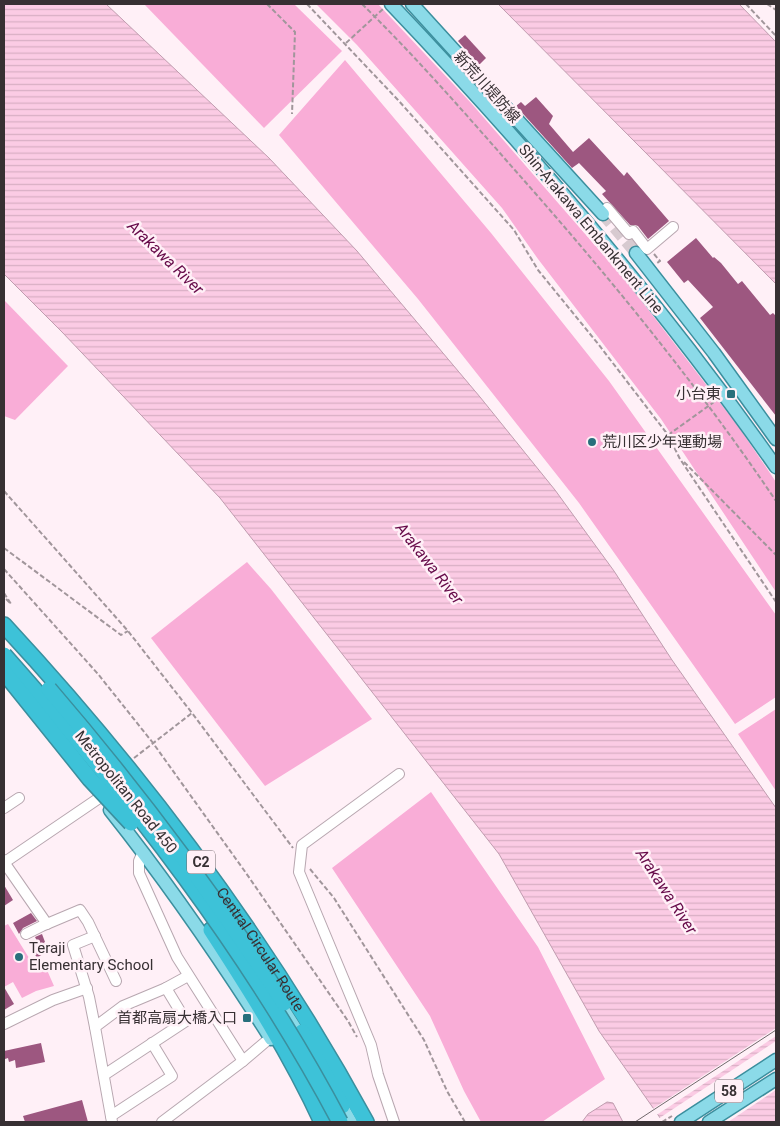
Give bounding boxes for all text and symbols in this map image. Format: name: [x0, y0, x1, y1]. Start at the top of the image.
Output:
street label: 新荒川堤防線: [450, 48, 524, 126]
street label: Shin-Arakawa Embankment Line: [515, 141, 667, 317]
water label: Arakawa River: [123, 216, 208, 299]
place label: 小台東: [676, 385, 721, 403]
marker: 小台東: [725, 388, 737, 400]
place label: 荒川区少年運動場: [602, 433, 722, 451]
marker: 荒川区少年運動場: [586, 436, 598, 448]
water label: Arakawa River: [391, 518, 468, 608]
street label: Metropolitan Road 450: [71, 727, 181, 857]
water label: Arakawa River: [631, 844, 702, 938]
road number: C2: [187, 850, 215, 874]
street label: Central Circular Route: [212, 884, 308, 1015]
place label: Teraji Elementary School: [29, 939, 153, 974]
marker: Teraji Elementary School: [13, 951, 25, 963]
place label: 首都高扇大橋入口: [117, 1009, 237, 1027]
marker: 首都高扇大橋入口: [241, 1012, 253, 1024]
road number: 58: [715, 1080, 743, 1102]

